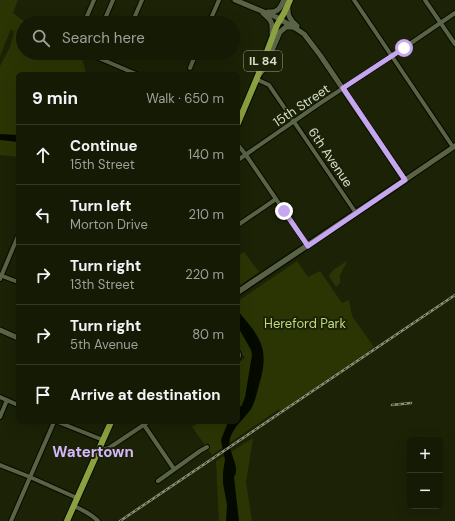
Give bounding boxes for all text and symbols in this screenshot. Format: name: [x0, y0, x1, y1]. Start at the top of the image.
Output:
search box: [16, 16, 240, 60]
icon: search: [30, 27, 52, 49]
text: Search here: [62, 28, 145, 48]
route start: [395, 39, 413, 57]
road number: IL 84: [244, 51, 282, 71]
street label: 15th Street: [270, 80, 333, 131]
text: 9 min: [32, 87, 78, 109]
text: Walk · 650 m: [146, 90, 224, 107]
street label: 6th Avenue: [304, 124, 357, 190]
text: Continue: [70, 136, 138, 156]
icon: ahead: [32, 144, 54, 166]
text: 140 m: [188, 146, 224, 163]
text: 15th Street: [70, 156, 135, 173]
text: Turn left: [70, 196, 131, 216]
route end: [275, 202, 293, 220]
icon: left: [32, 204, 54, 226]
text: 210 m: [189, 206, 224, 223]
text: Morton Drive: [70, 216, 148, 233]
text: Turn right: [70, 256, 141, 276]
icon: right: [32, 264, 54, 286]
text: 220 m: [185, 266, 224, 283]
text: 13th Street: [70, 276, 135, 293]
park label: Hereford Park: [264, 315, 346, 332]
text: Turn right: [70, 316, 141, 336]
icon: right: [32, 324, 54, 346]
text: 80 m: [192, 326, 224, 343]
text: 5th Avenue: [70, 336, 138, 353]
icon: arrive: [32, 384, 54, 406]
text: Arrive at destination: [70, 385, 221, 405]
map controls: [407, 437, 443, 509]
button: +: [407, 437, 443, 473]
district label: Watertown: [52, 442, 134, 462]
button: −: [407, 473, 443, 509]

